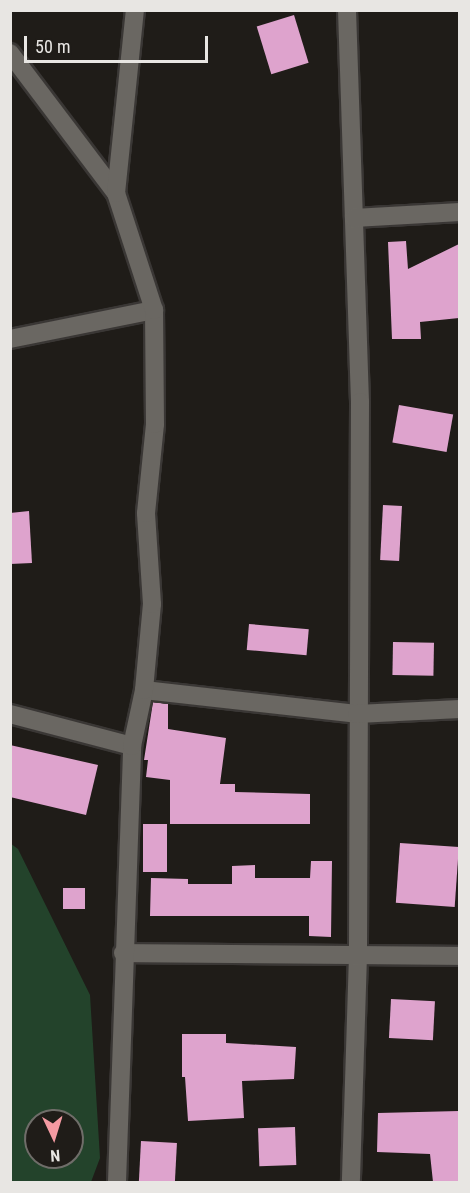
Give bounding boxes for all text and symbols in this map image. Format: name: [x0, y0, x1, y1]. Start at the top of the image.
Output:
scale bar: [27, 24, 212, 62]
text: 50 m: [35, 36, 70, 57]
north arrow: [24, 1109, 84, 1169]
text: N: [50, 1146, 61, 1165]

